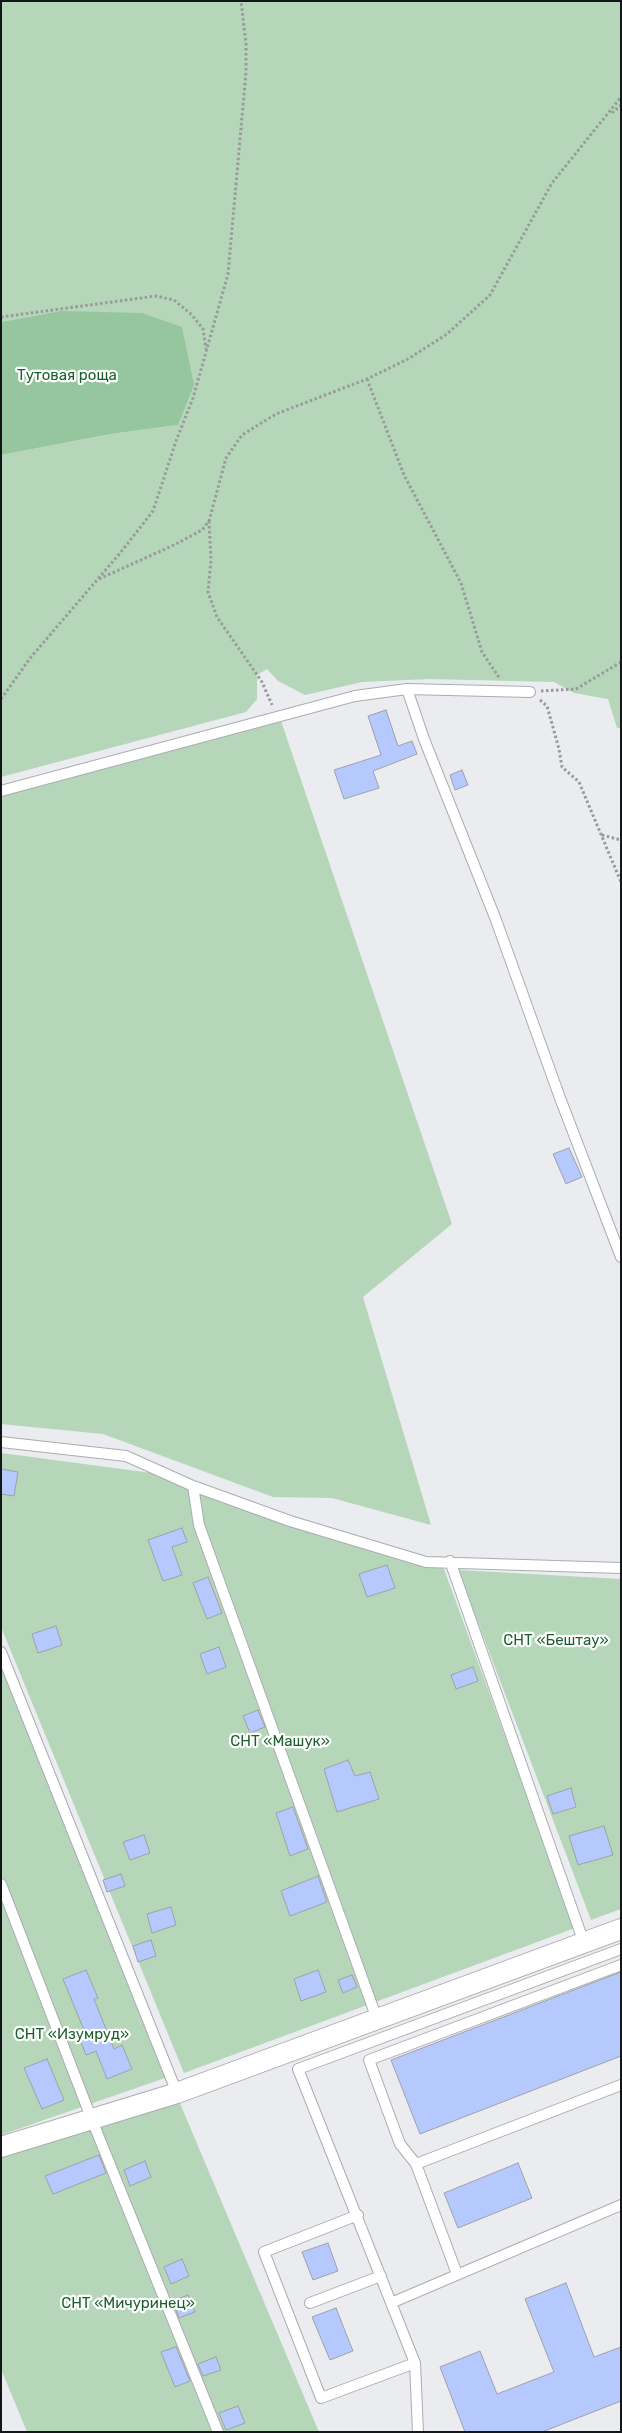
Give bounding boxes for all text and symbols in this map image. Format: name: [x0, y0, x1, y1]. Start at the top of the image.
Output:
park label: Тутовая роща: [17, 367, 117, 385]
park label: СНТ «Бештау»: [503, 1632, 609, 1650]
park label: СНТ «Машук»: [230, 1733, 330, 1751]
park label: СНТ «Изумруд»: [15, 2026, 129, 2044]
park label: СНТ «Мичуринец»: [61, 2295, 195, 2313]

